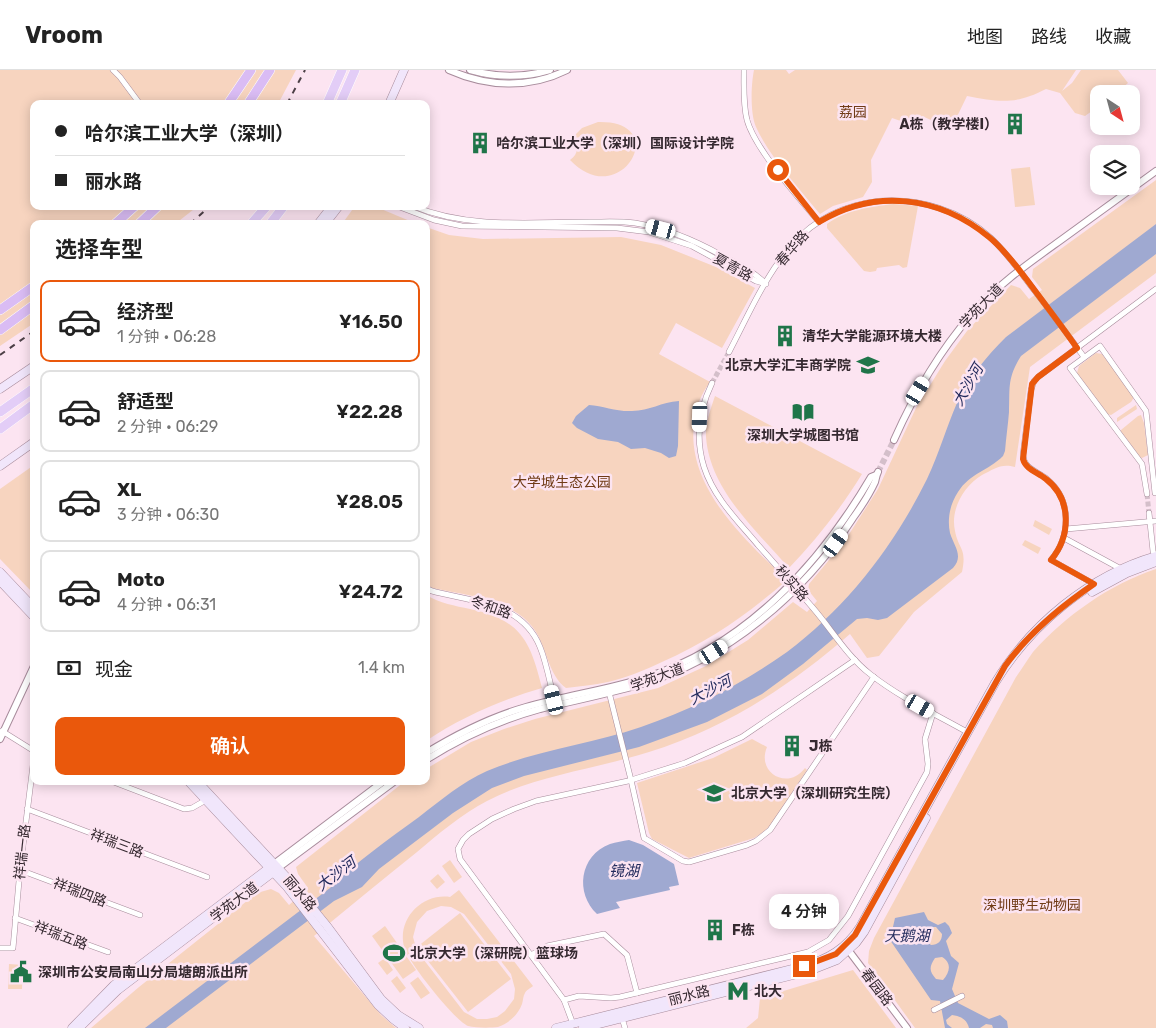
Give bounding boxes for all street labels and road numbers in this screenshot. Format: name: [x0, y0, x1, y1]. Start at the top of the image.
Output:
street label: 春华路: [772, 227, 813, 270]
street label: 夏青路: [710, 250, 755, 285]
street label: 学苑大道: [956, 280, 1007, 332]
street label: 秋实路: [771, 562, 812, 605]
street label: 冬和路: [468, 593, 513, 622]
street label: 学苑大道: [628, 660, 686, 695]
street label: 祥瑞一路: [11, 823, 34, 881]
street label: 祥瑞三路: [88, 825, 146, 861]
street label: 丽水路: [280, 872, 320, 915]
street label: 祥瑞四路: [51, 874, 109, 910]
street label: 学苑大道: [207, 879, 262, 926]
street label: 祥瑞五路: [32, 917, 90, 953]
street label: 春园路: [857, 965, 896, 1009]
street label: 丽水路: [667, 982, 712, 1009]

